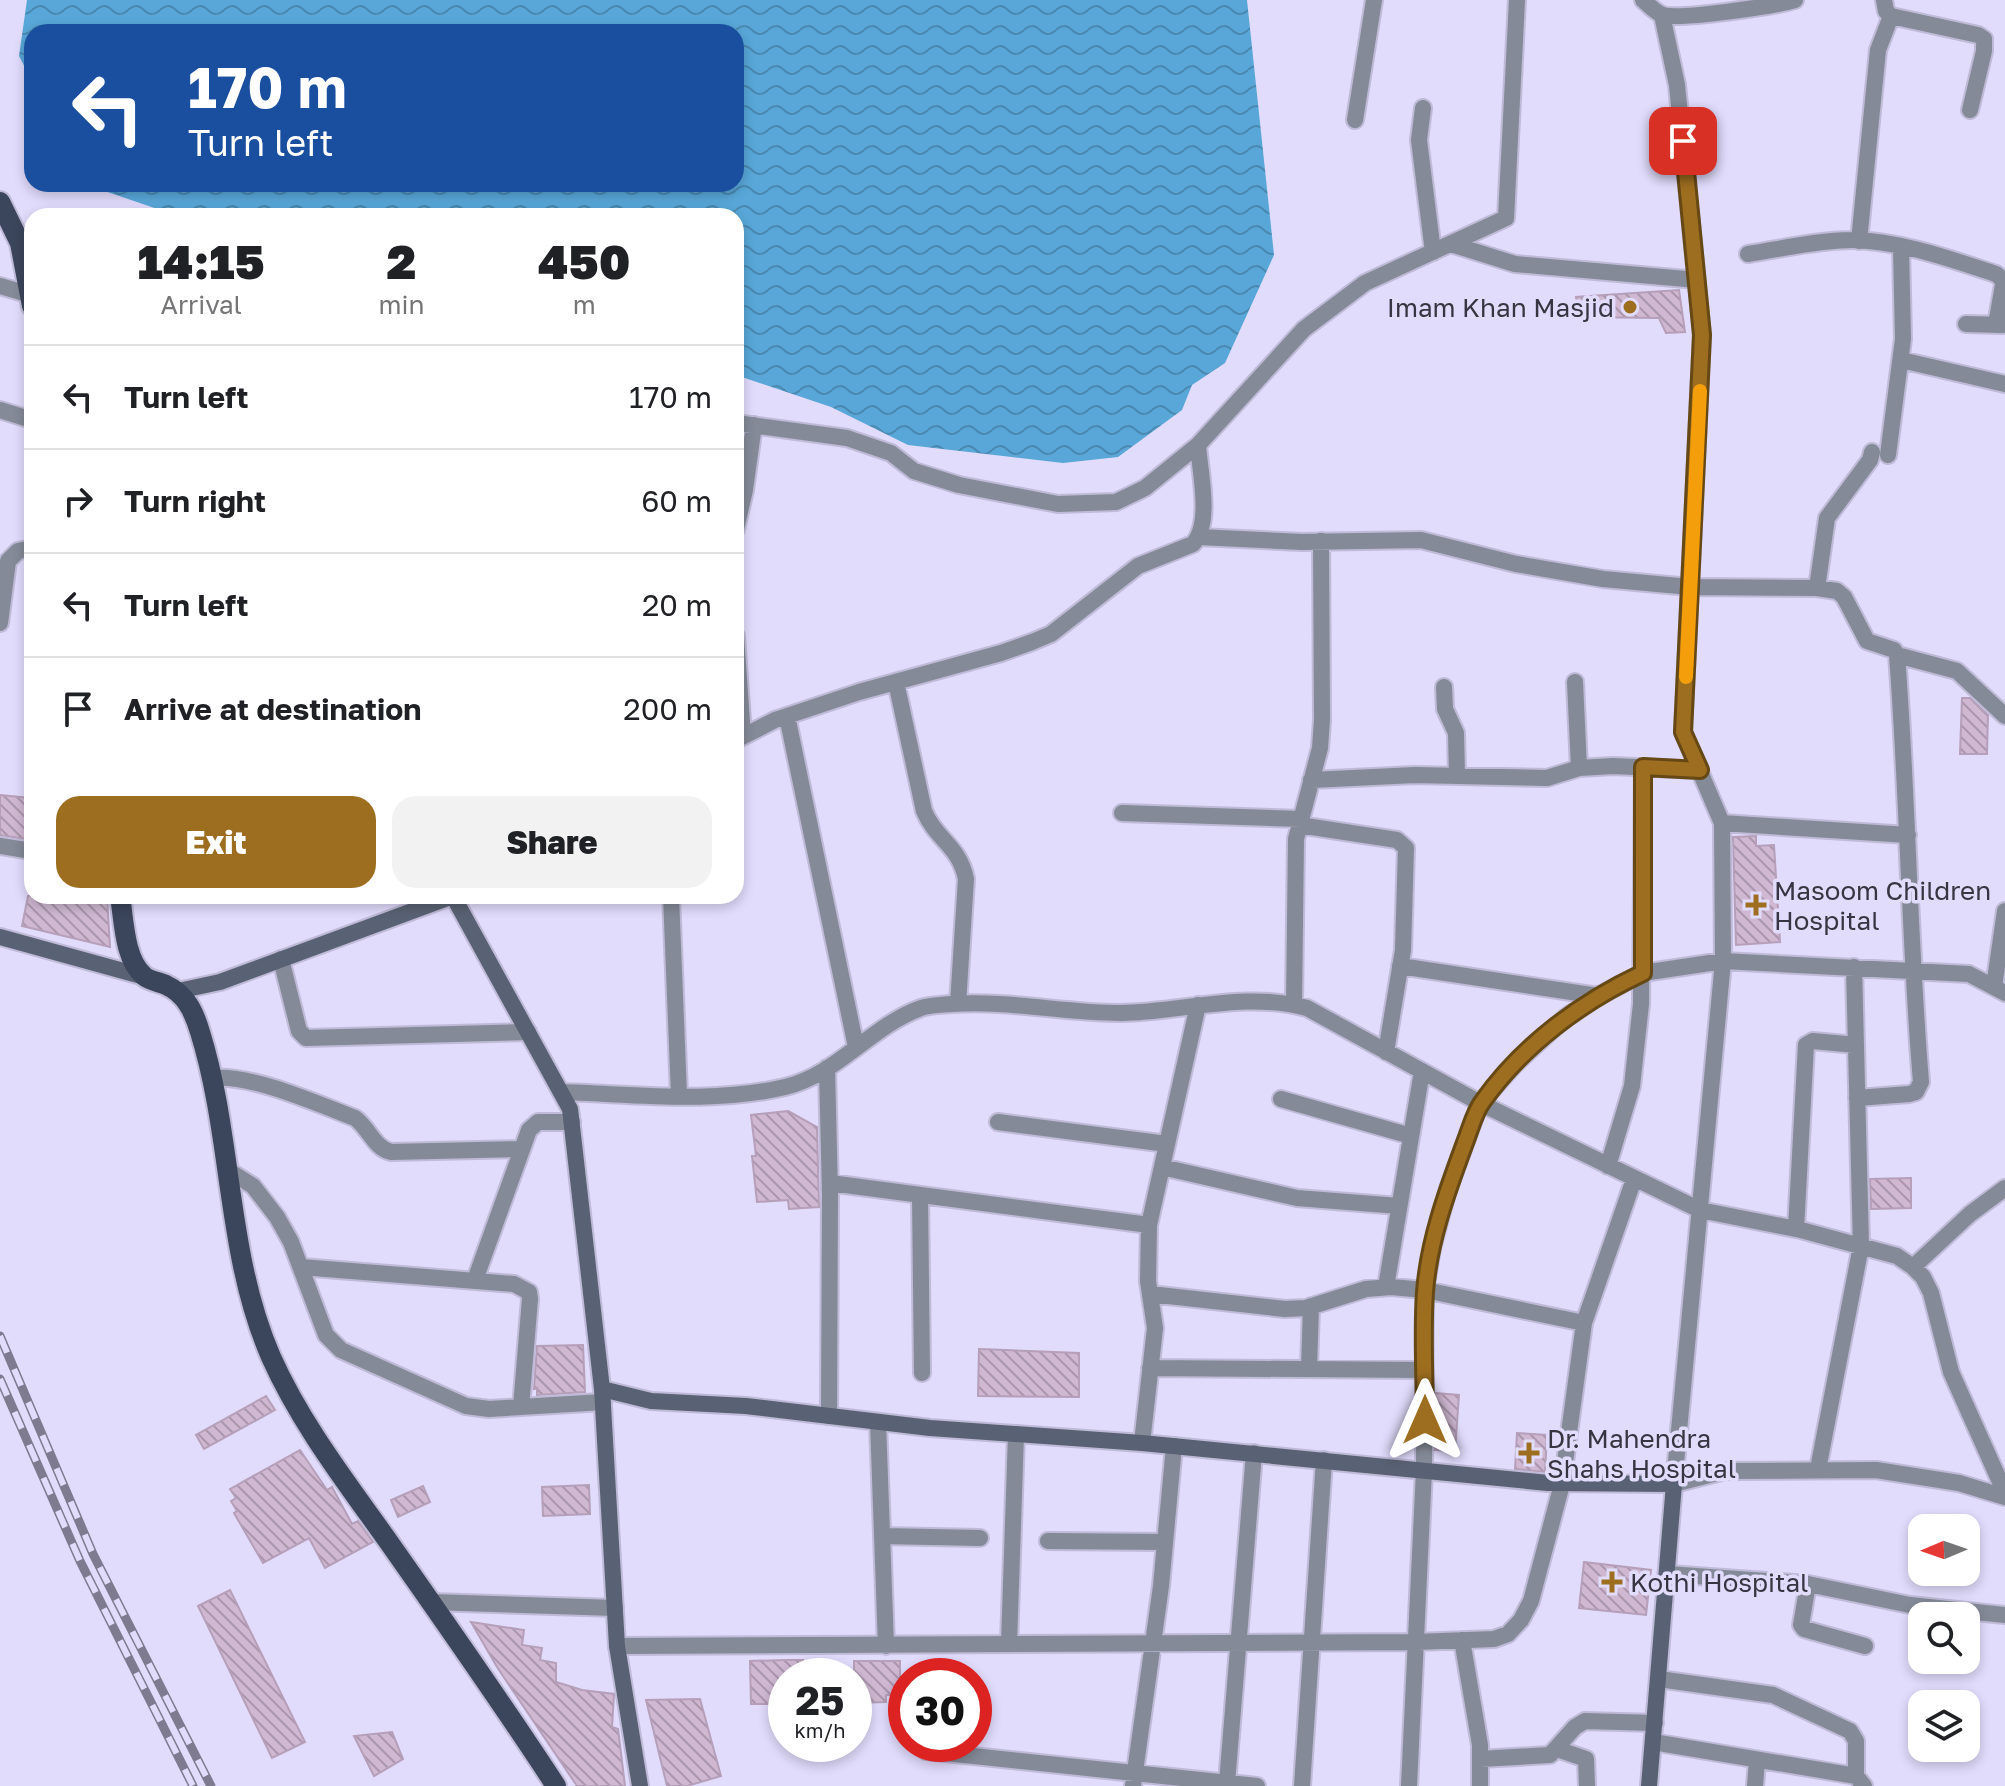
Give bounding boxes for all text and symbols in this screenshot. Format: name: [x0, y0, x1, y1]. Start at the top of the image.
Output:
text: 170 m: [188, 53, 347, 120]
icon: left: [56, 56, 160, 160]
pin: [1649, 107, 1717, 175]
icon: arrive: [1661, 119, 1705, 163]
text: Turn left: [188, 121, 334, 164]
text: 14:15: [138, 232, 265, 290]
text: 2: [387, 232, 416, 290]
text: 450: [538, 232, 630, 290]
text: Arrival: [160, 289, 242, 320]
text: min: [378, 289, 424, 320]
text: m: [573, 289, 596, 320]
place label: Imam Khan Masjid: [1387, 292, 1614, 323]
marker: Imam Khan Masjid: [1621, 298, 1639, 316]
icon: left: [56, 375, 100, 419]
text: Turn left: [124, 379, 249, 415]
text: 170 m: [629, 379, 712, 415]
icon: right: [56, 479, 100, 523]
text: Turn right: [124, 483, 266, 519]
text: 60 m: [641, 483, 712, 519]
icon: left: [56, 583, 100, 627]
text: Turn left: [124, 587, 249, 623]
text: 20 m: [642, 587, 712, 623]
icon: arrive: [56, 687, 100, 731]
text: Arrive at destination: [124, 691, 421, 727]
text: 200 m: [623, 691, 712, 727]
button: Exit: [56, 796, 376, 888]
button: Share: [392, 796, 712, 888]
place label: Masoom Children Hospital: [1774, 875, 1991, 936]
marker: Masoom Children Hospital: [1745, 894, 1767, 916]
position arrow: [1383, 1378, 1467, 1462]
place label: Dr. Mahendra Shahs Hospital: [1547, 1423, 1736, 1484]
marker: Dr. Mahendra Shahs Hospital: [1518, 1442, 1540, 1464]
north arrow: [1908, 1514, 1980, 1586]
map controls: [1908, 1514, 1980, 1762]
place label: Kothi Hospital: [1630, 1567, 1808, 1598]
marker: Kothi Hospital: [1601, 1571, 1623, 1593]
button: search: [1908, 1602, 1980, 1674]
speed limit sign: 30: [888, 1658, 992, 1762]
text: 25: [796, 1676, 844, 1724]
button: layers: [1908, 1690, 1980, 1762]
text: km/h: [795, 1718, 845, 1742]

